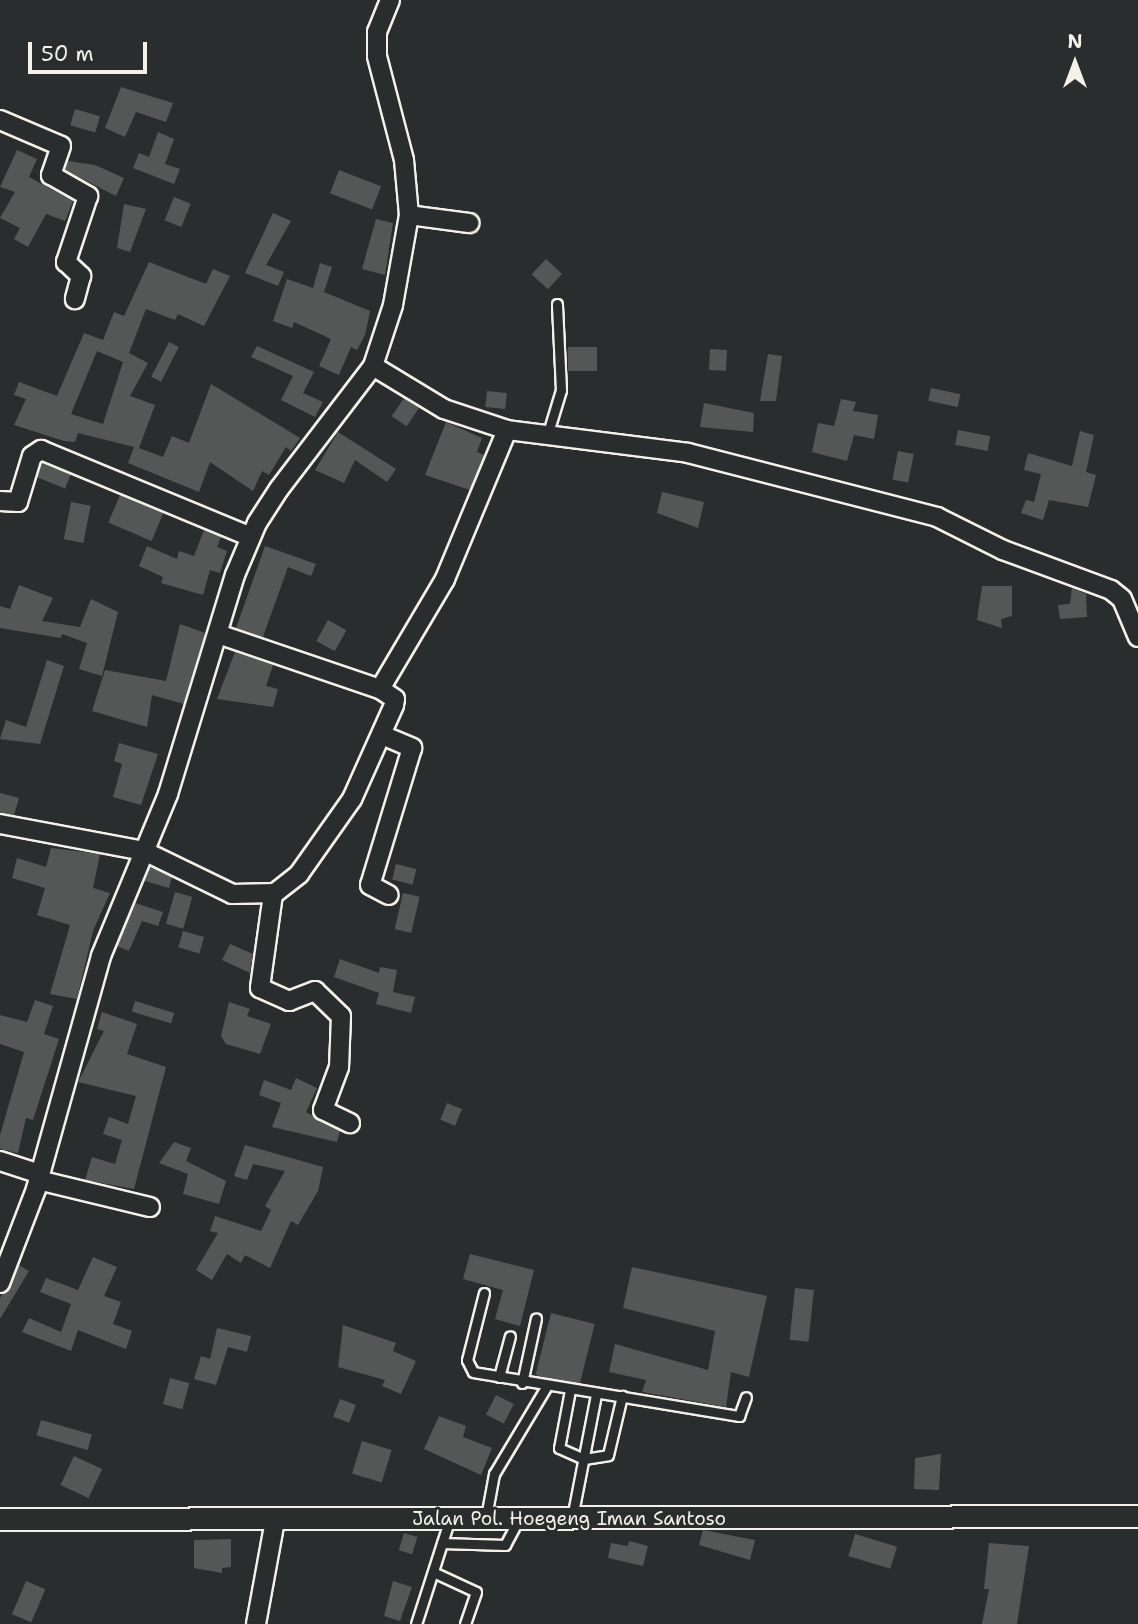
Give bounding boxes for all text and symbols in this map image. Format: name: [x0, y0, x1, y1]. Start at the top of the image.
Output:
scale bar: [32, 28, 150, 72]
north arrow: [1040, 28, 1110, 98]
text: N: [1067, 29, 1083, 54]
text: 50 m: [41, 40, 94, 68]
street label: Jalan Pol. Hoegeng Iman Santoso: [412, 1508, 726, 1530]

